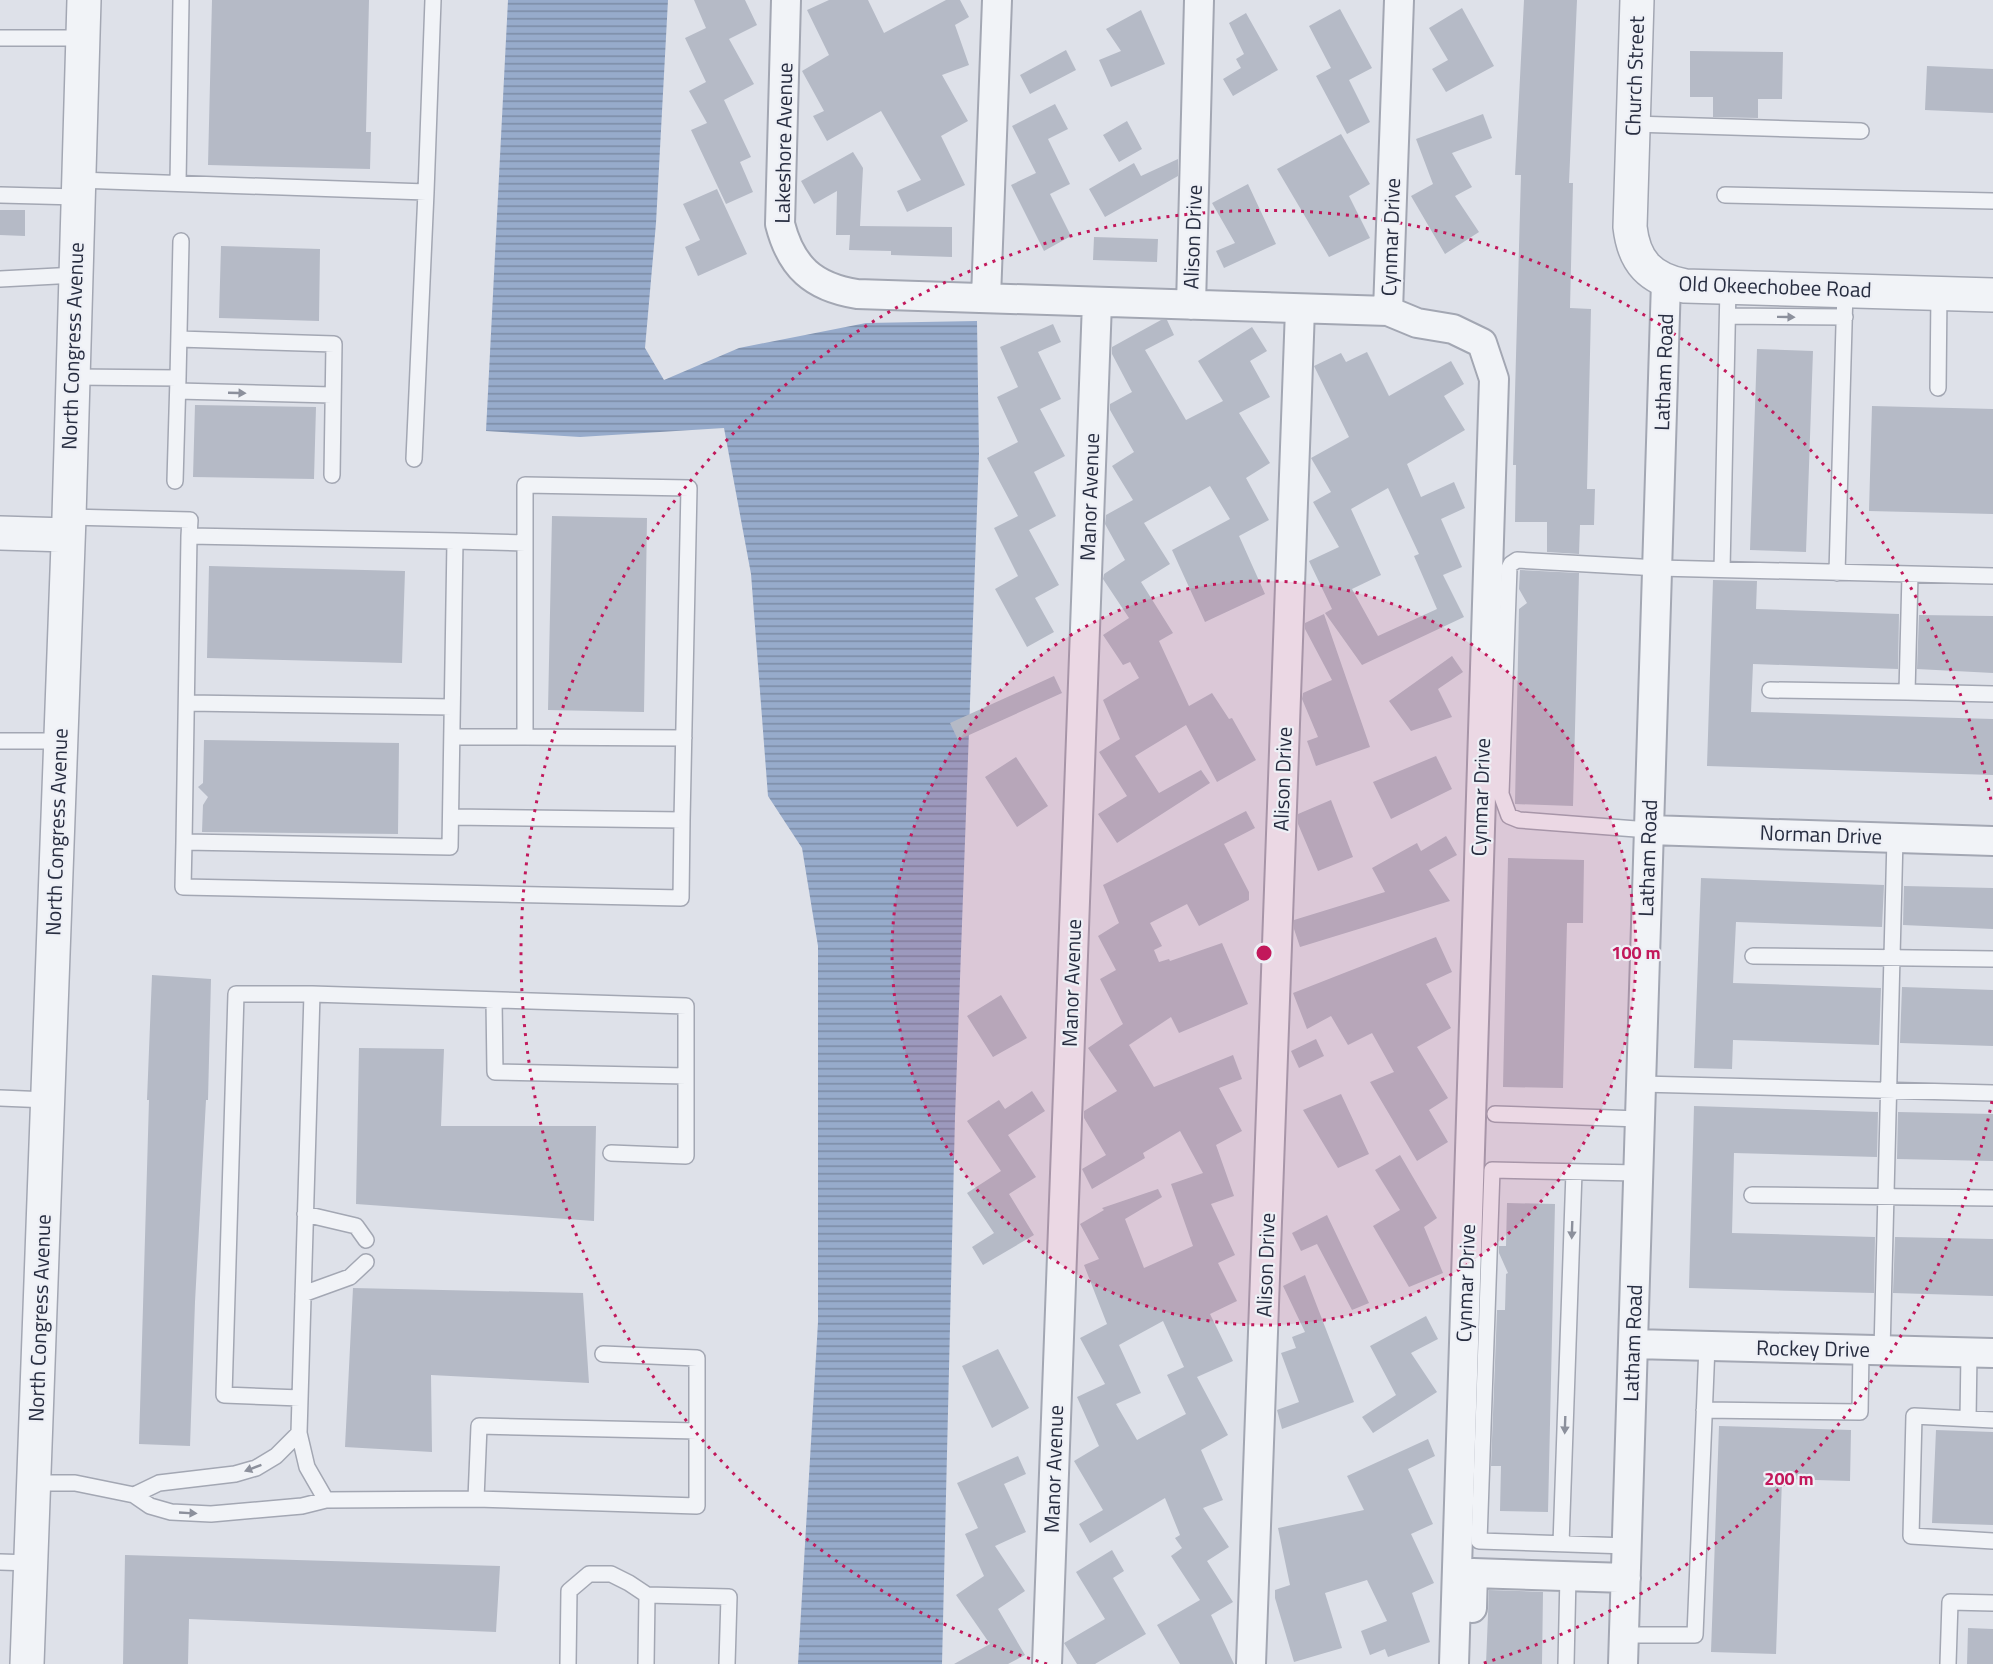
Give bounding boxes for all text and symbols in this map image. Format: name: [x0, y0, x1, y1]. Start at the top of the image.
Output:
street label: Church Street: [1616, 15, 1652, 137]
street label: Lakeshore Avenue: [766, 62, 800, 224]
street label: Cynmar Drive: [1372, 177, 1408, 297]
street label: Alison Drive: [1174, 184, 1210, 290]
street label: North Congress Avenue: [52, 242, 92, 450]
street label: Old Okeechobee Road: [1678, 267, 1872, 305]
one-way arrow: [1777, 312, 1796, 321]
street label: Latham Road: [1645, 313, 1681, 431]
one-way arrow: [227, 388, 246, 397]
street label: Manor Avenue: [1071, 432, 1107, 562]
street label: Alison Drive: [1264, 726, 1300, 832]
street label: North Congress Avenue: [36, 728, 76, 936]
street label: Cynmar Drive: [1462, 737, 1498, 857]
street label: Latham Road: [1629, 799, 1665, 917]
street label: Norman Drive: [1759, 816, 1883, 852]
street label: Manor Avenue: [1053, 918, 1089, 1048]
text: 100 m: [1611, 939, 1661, 966]
centre of rings: [1254, 943, 1274, 963]
street label: Alison Drive: [1247, 1212, 1283, 1318]
street label: North Congress Avenue: [19, 1214, 59, 1422]
one-way arrow: [1567, 1221, 1576, 1240]
street label: Cynmar Drive: [1447, 1223, 1483, 1343]
street label: Latham Road: [1614, 1284, 1650, 1402]
street label: Rockey Drive: [1756, 1331, 1870, 1365]
street label: Manor Avenue: [1035, 1404, 1071, 1534]
one-way arrow: [1560, 1416, 1570, 1435]
one-way arrow: [244, 1464, 262, 1473]
text: 200 m: [1764, 1465, 1814, 1492]
one-way arrow: [179, 1508, 198, 1517]

